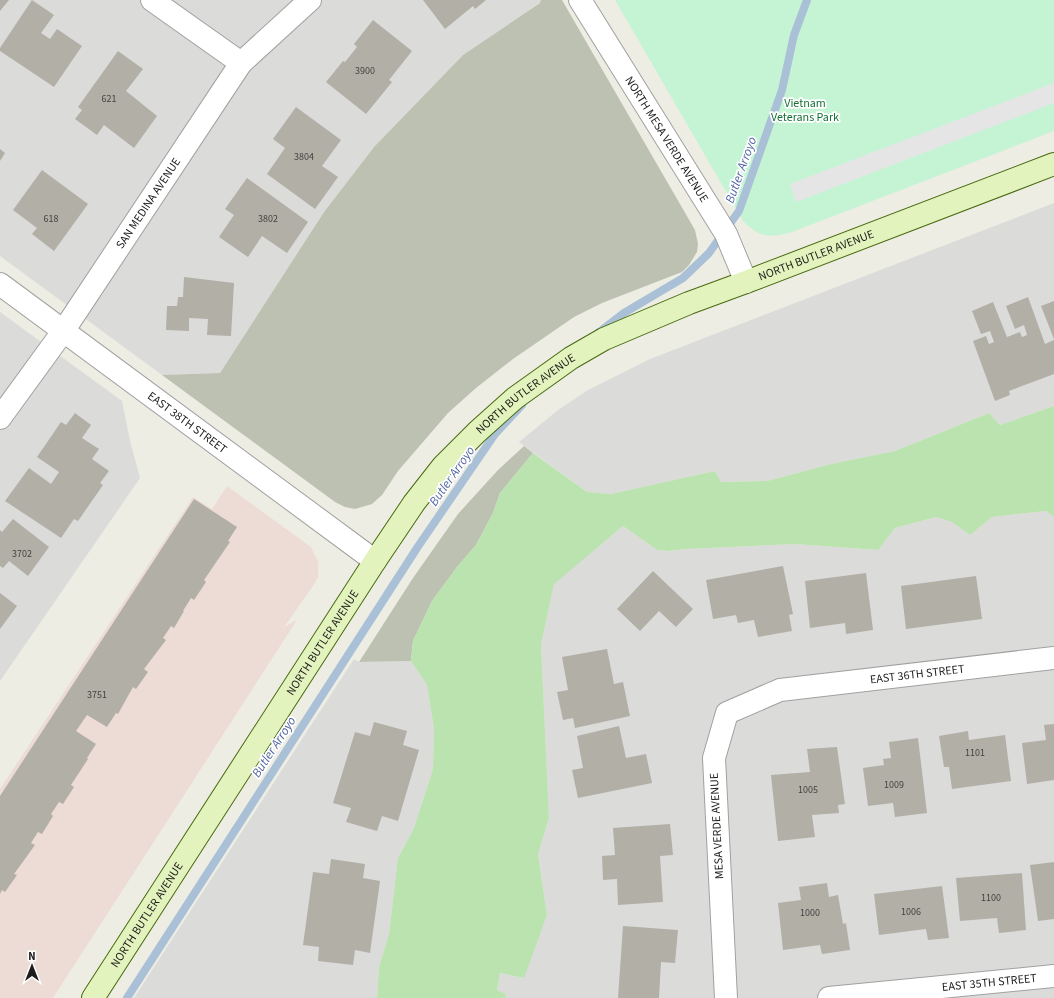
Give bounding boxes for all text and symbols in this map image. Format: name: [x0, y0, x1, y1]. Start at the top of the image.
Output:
house number: 3900: [355, 64, 375, 78]
street label: NORTH MESA VERDE AVENUE: [621, 73, 713, 205]
house number: 621: [102, 92, 116, 106]
park label: Vietnam Veterans Park: [771, 95, 839, 126]
water label: Butler Arroyo: [721, 134, 761, 206]
house number: 3804: [294, 150, 314, 164]
street label: SAN MEDINA AVENUE: [112, 154, 185, 252]
house number: 618: [44, 212, 58, 226]
house number: 3802: [258, 212, 278, 226]
street label: NORTH BUTLER AVENUE: [756, 225, 876, 285]
street label: NORTH BUTLER AVENUE: [472, 349, 578, 438]
street label: EAST 38TH STREET: [144, 387, 231, 458]
water label: Butler Arroyo: [425, 442, 479, 510]
house number: 3702: [12, 547, 32, 561]
street label: NORTH BUTLER AVENUE: [282, 587, 363, 699]
street label: EAST 36TH STREET: [869, 660, 966, 688]
house number: 3751: [87, 688, 107, 702]
water label: Butler Arroyo: [248, 713, 301, 781]
house number: 1101: [965, 746, 985, 760]
street label: MESA VERDE AVENUE: [706, 772, 728, 880]
house number: 1009: [884, 778, 904, 792]
house number: 1005: [798, 783, 818, 797]
street label: NORTH BUTLER AVENUE: [106, 859, 187, 971]
house number: 1100: [981, 891, 1001, 905]
house number: 1006: [901, 905, 921, 919]
house number: 1000: [800, 906, 820, 920]
north arrow: [12, 946, 52, 986]
text: N: [28, 949, 36, 964]
street label: EAST 35TH STREET: [941, 969, 1038, 995]

